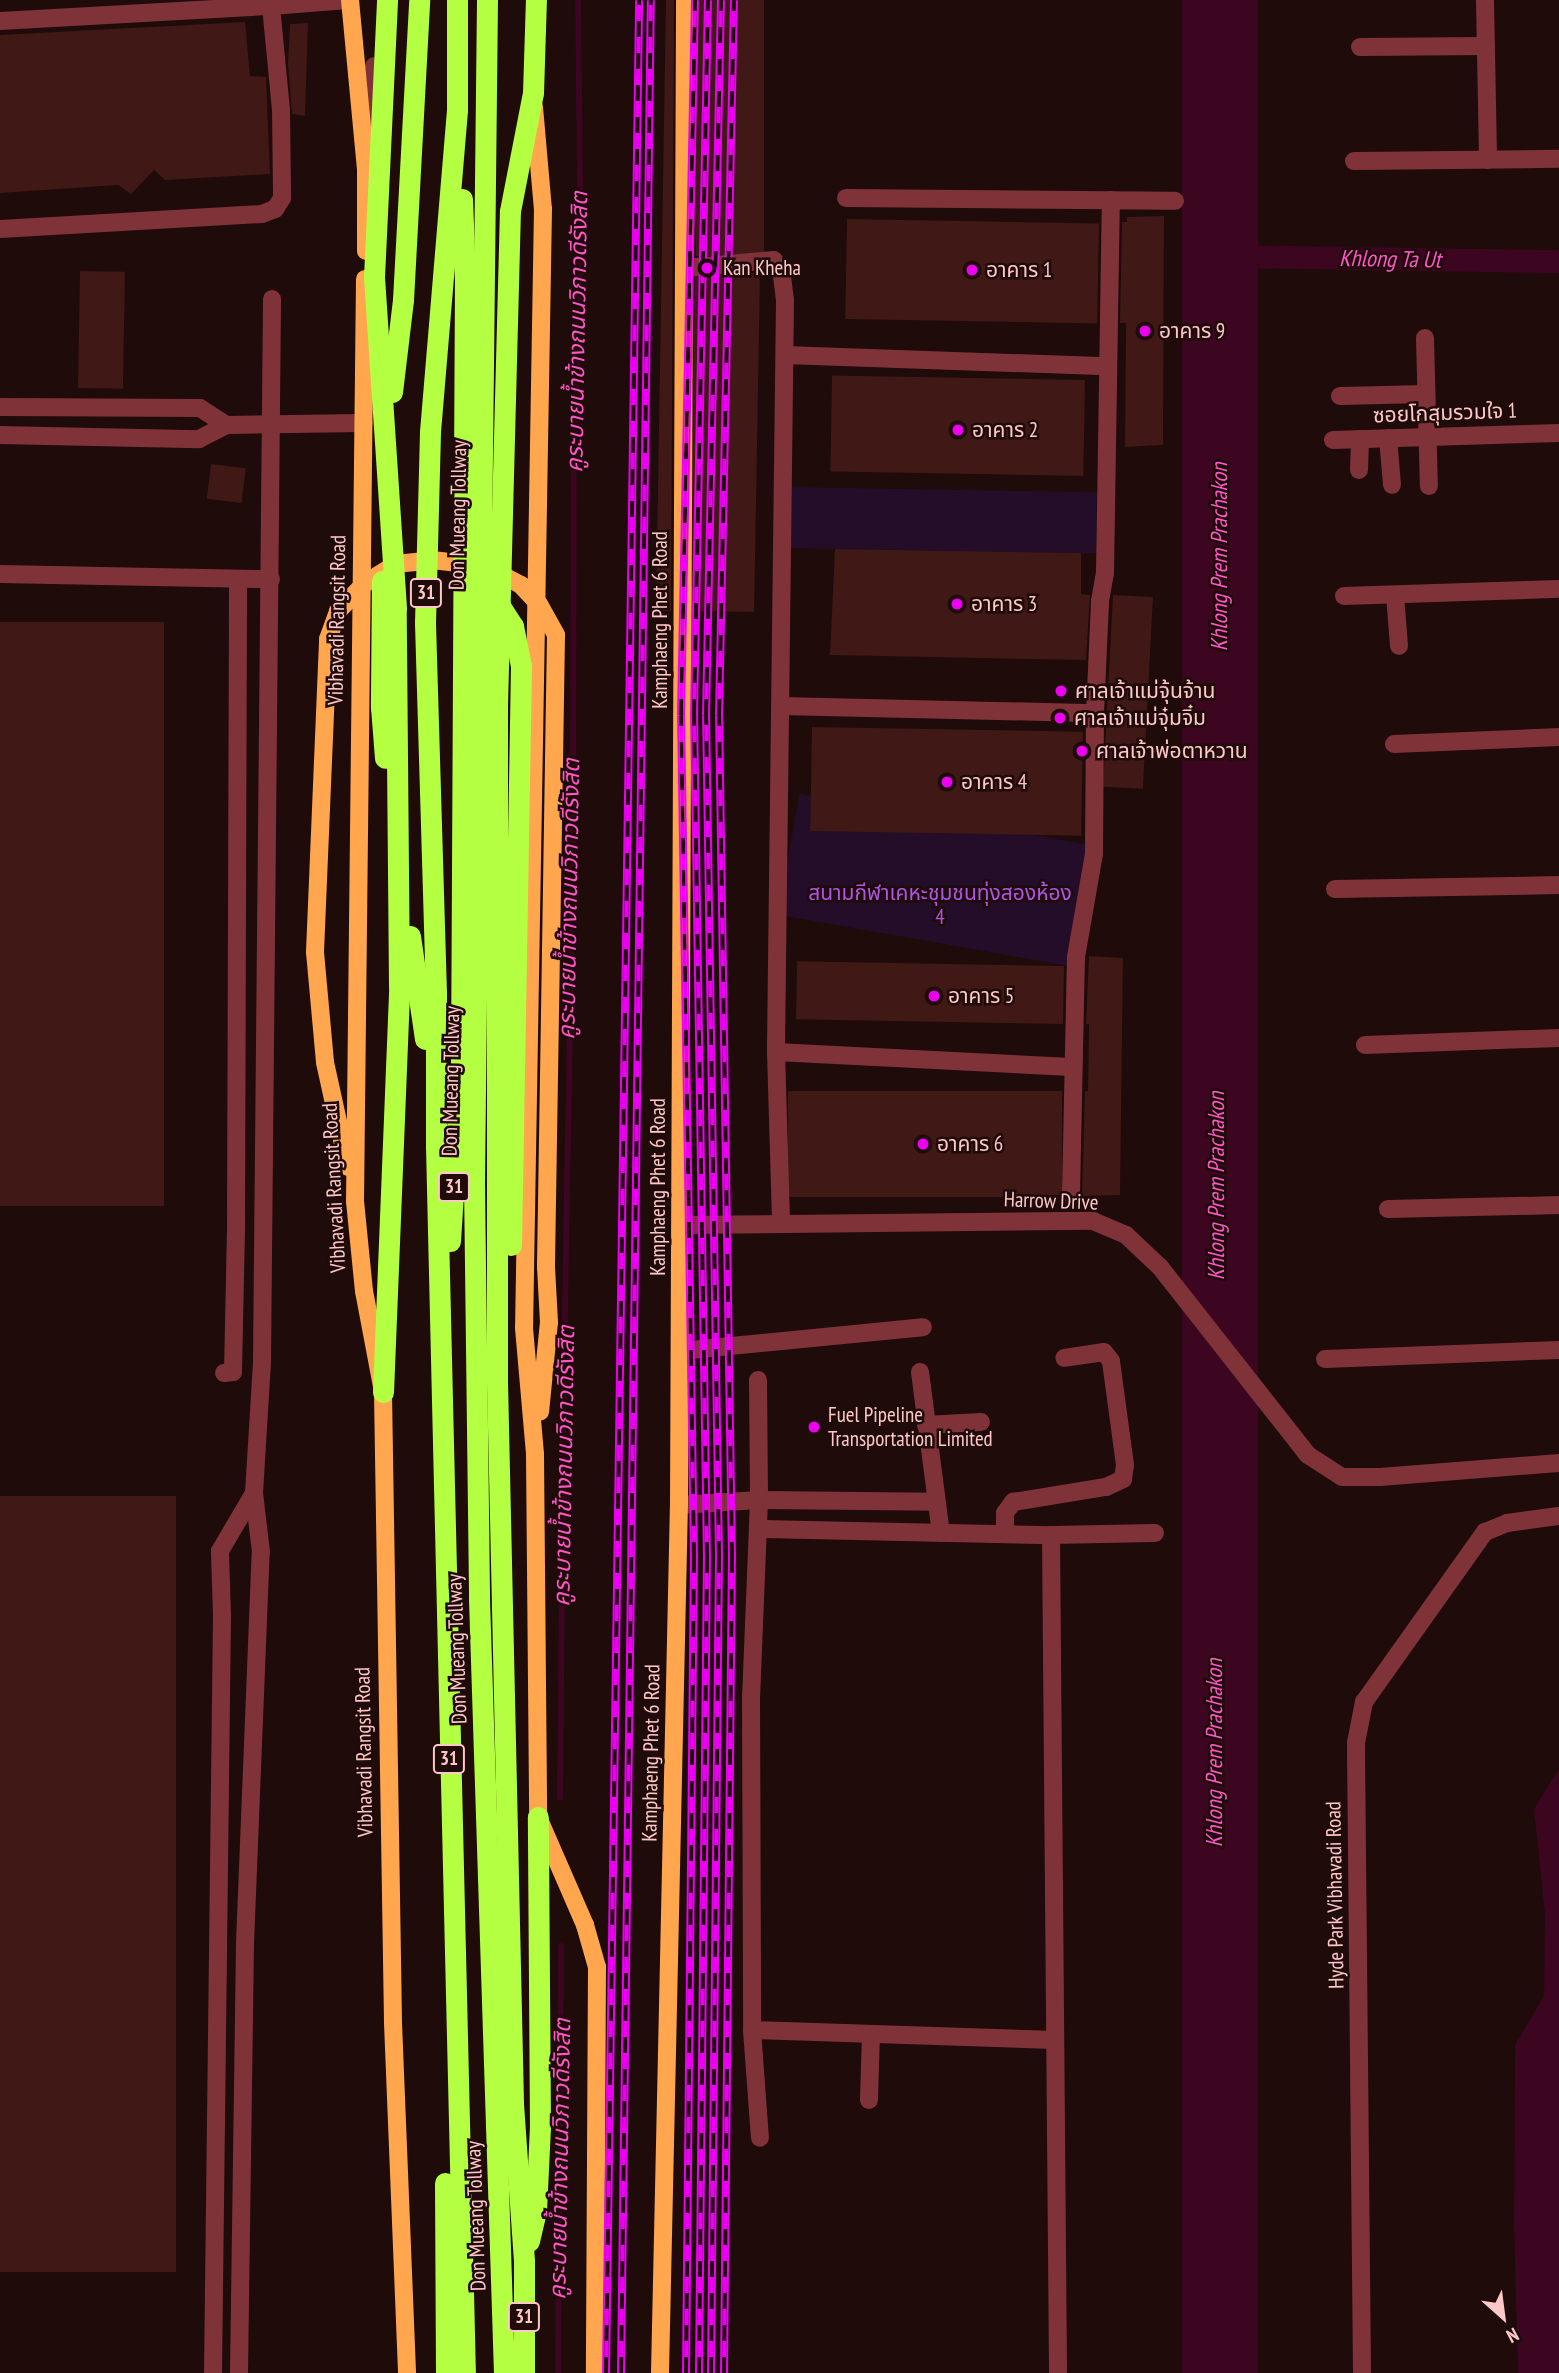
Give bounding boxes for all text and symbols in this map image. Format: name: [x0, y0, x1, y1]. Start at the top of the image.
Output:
water label: คูระบายน้ำข้างถนนวิภาวดีรังสิต: [561, 191, 593, 473]
water label: Khlong Ta Ut: [1339, 244, 1441, 274]
place label: Kan Kheha: [723, 255, 801, 281]
place label: อาคาร 1: [986, 257, 1052, 283]
marker: Kan Kheha: [697, 258, 717, 278]
marker: อาคาร 1: [964, 262, 980, 278]
place label: อาคาร 9: [1159, 318, 1225, 344]
marker: อาคาร 9: [1137, 323, 1153, 339]
street label: ซอยโกสุมรวมใจ 1: [1373, 398, 1517, 428]
place label: อาคาร 2: [972, 417, 1038, 443]
marker: อาคาร 2: [950, 422, 966, 438]
street label: Don Mueang Tollway: [444, 439, 472, 591]
water label: Khlong Prem Prachakon: [1205, 463, 1233, 651]
street label: Kamphaeng Phet 6 Road: [647, 531, 673, 709]
street label: Vibhavadi Rangsit Road: [323, 535, 351, 705]
road number: 31: [408, 578, 444, 608]
place label: อาคาร 3: [971, 591, 1037, 617]
marker: อาคาร 3: [949, 596, 965, 612]
place label: ศาลเจ้าแม่จุ้นจ้าน: [1075, 678, 1215, 704]
marker: ศาลเจ้าแม่จุ้นจ้าน: [1053, 683, 1069, 699]
place label: ศาลเจ้าแม่จุ๋มจิ๋ม: [1074, 705, 1206, 731]
marker: ศาลเจ้าแม่จุ๋มจิ๋ม: [1052, 710, 1068, 726]
place label: ศาลเจ้าพ่อตาหวาน: [1096, 738, 1248, 764]
marker: ศาลเจ้าพ่อตาหวาน: [1074, 743, 1090, 759]
water label: คูระบายน้ำข้างถนนวิภาวดีรังสิต: [553, 758, 585, 1040]
place label: อาคาร 4: [961, 769, 1027, 795]
marker: อาคาร 4: [939, 774, 955, 790]
park label: สนามกีฬาเคหะชุมชนทุ่งสองห้อง 4: [808, 880, 1072, 930]
place label: อาคาร 5: [948, 983, 1014, 1009]
marker: อาคาร 5: [926, 988, 942, 1004]
street label: Don Mueang Tollway: [437, 1005, 465, 1157]
water label: Khlong Prem Prachakon: [1202, 1092, 1230, 1280]
street label: Kamphaeng Phet 6 Road: [645, 1098, 671, 1276]
street label: Vibhavadi Rangsit Road: [317, 1102, 351, 1274]
place label: อาคาร 6: [937, 1131, 1003, 1157]
marker: อาคาร 6: [915, 1136, 931, 1152]
road number: 31: [436, 1172, 472, 1203]
street label: Harrow Drive: [1003, 1187, 1099, 1215]
water label: คูระบายน้ำข้างถนนวิภาวดีรังสิต: [548, 1325, 580, 1607]
place label: Fuel Pipeline Transportation Limited: [828, 1402, 993, 1452]
marker: Fuel Pipeline Transportation Limited: [806, 1419, 822, 1435]
street label: Don Mueang Tollway: [442, 1573, 472, 1725]
water label: Khlong Prem Prachakon: [1200, 1659, 1228, 1847]
street label: Kamphaeng Phet 6 Road: [637, 1664, 665, 1842]
street label: Vibhavadi Rangsit Road: [350, 1667, 378, 1837]
road number: 31: [432, 1744, 466, 1774]
street label: Hyde Park Vibhavadi Road: [1321, 1801, 1349, 1989]
water label: คูระบายน้ำข้างถนนวิภาวดีรังสิต: [544, 2018, 576, 2300]
street label: Don Mueang Tollway: [461, 2140, 491, 2292]
north arrow: [1468, 2282, 1538, 2352]
road number: 31: [506, 2302, 542, 2332]
text: N: [1503, 2323, 1523, 2349]

